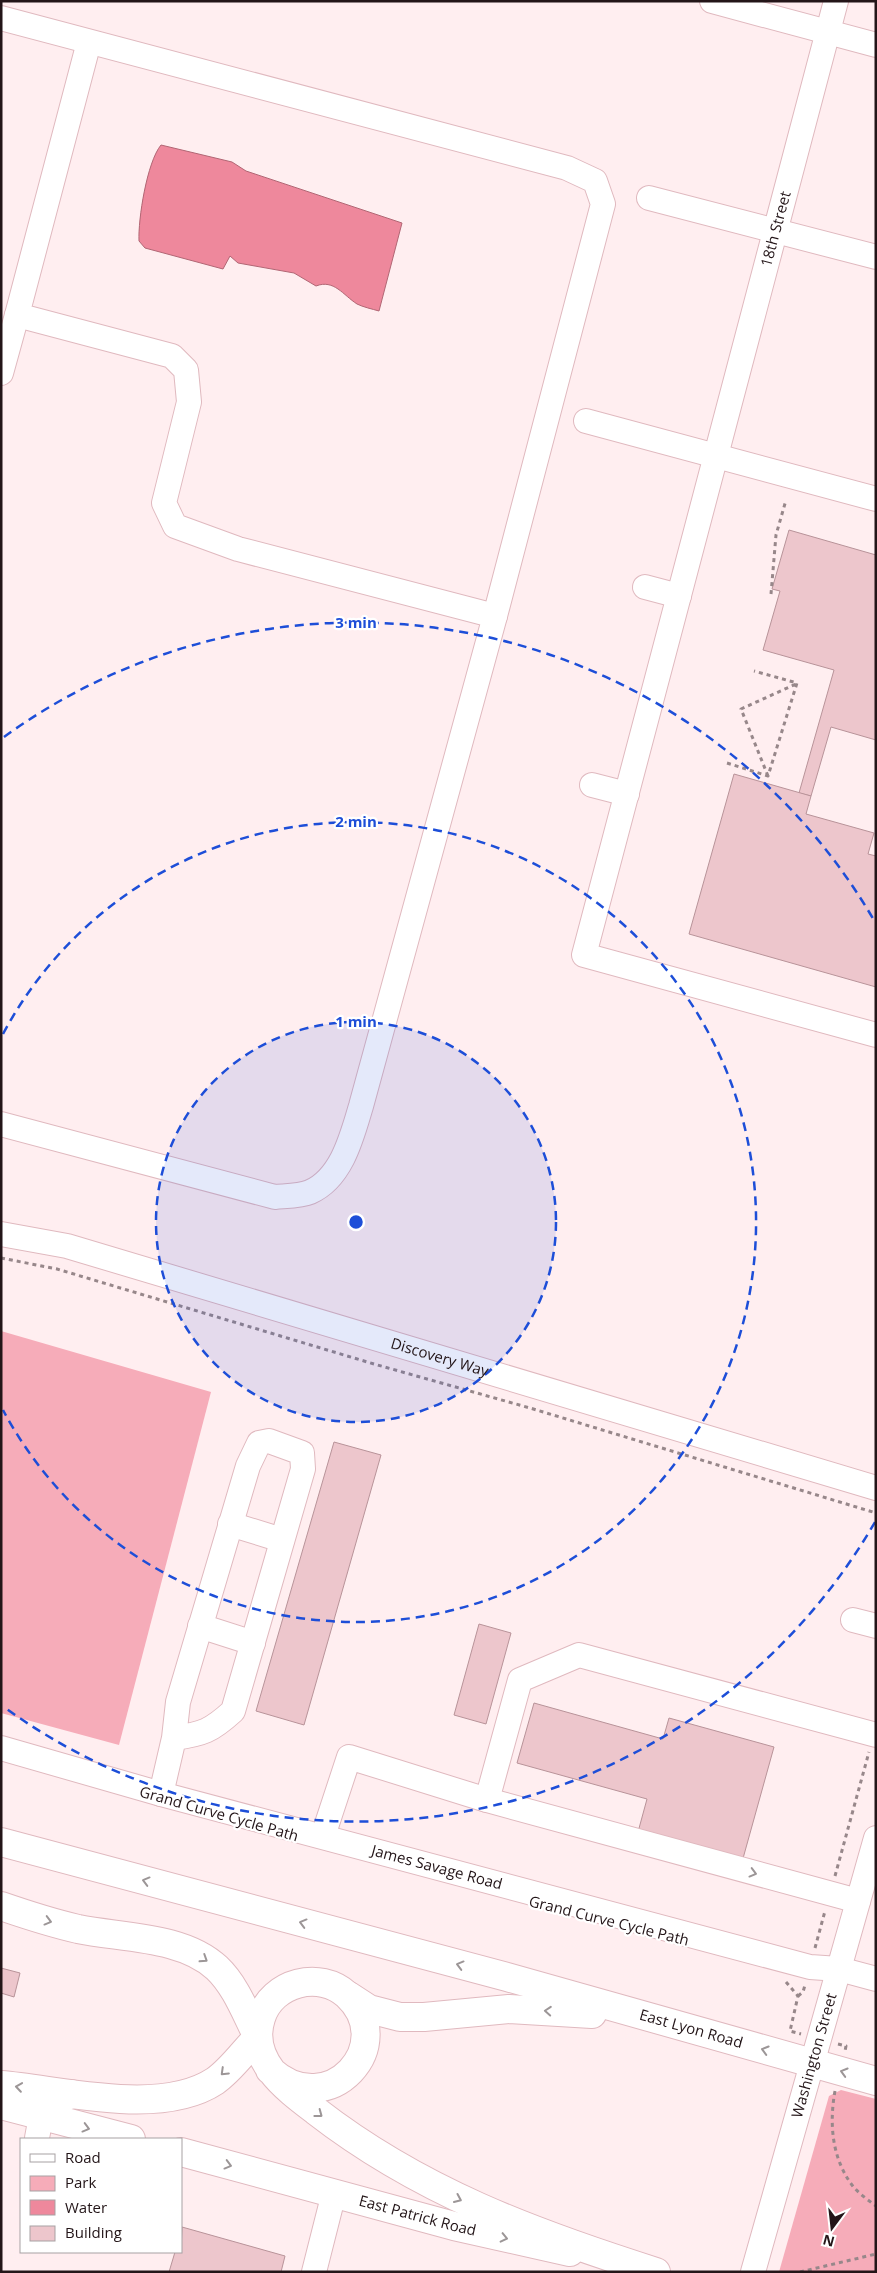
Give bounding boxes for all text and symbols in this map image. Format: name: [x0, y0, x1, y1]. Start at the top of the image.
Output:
street label: 18th Street: [755, 189, 795, 269]
text: 3 min: [335, 612, 377, 632]
text: 2 min: [335, 811, 377, 831]
text: 1 min: [335, 1011, 377, 1031]
centre of rings: [347, 1213, 365, 1231]
street label: Discovery Way: [389, 1332, 492, 1381]
street label: Grand Curve Cycle Path: [138, 1781, 301, 1845]
street label: James Savage Road: [368, 1839, 505, 1894]
one-way arrow: [748, 1867, 757, 1878]
one-way arrow: [142, 1876, 150, 1886]
street label: Grand Curve Cycle Path: [527, 1890, 691, 1950]
one-way arrow: [43, 1915, 52, 1926]
one-way arrow: [299, 1918, 307, 1928]
one-way arrow: [199, 1953, 208, 1962]
one-way arrow: [455, 1960, 464, 1971]
street label: Washington Street: [786, 1990, 841, 2120]
street label: East Lyon Road: [637, 2004, 745, 2052]
one-way arrow: [544, 2005, 552, 2016]
one-way arrow: [761, 2045, 769, 2055]
one-way arrow: [221, 2066, 230, 2075]
one-way arrow: [839, 2067, 848, 2078]
one-way arrow: [15, 2082, 23, 2093]
one-way arrow: [313, 2108, 323, 2117]
one-way arrow: [82, 2122, 90, 2132]
legend: [20, 2138, 182, 2253]
text: Road: [65, 2147, 101, 2167]
one-way arrow: [224, 2159, 233, 2170]
text: Park: [65, 2172, 96, 2192]
street label: East Patrick Road: [357, 2190, 478, 2240]
one-way arrow: [453, 2192, 462, 2203]
text: Water: [65, 2197, 107, 2217]
north arrow: [807, 2203, 857, 2253]
text: Building: [65, 2222, 122, 2242]
text: N: [821, 2230, 836, 2252]
one-way arrow: [499, 2232, 508, 2243]

